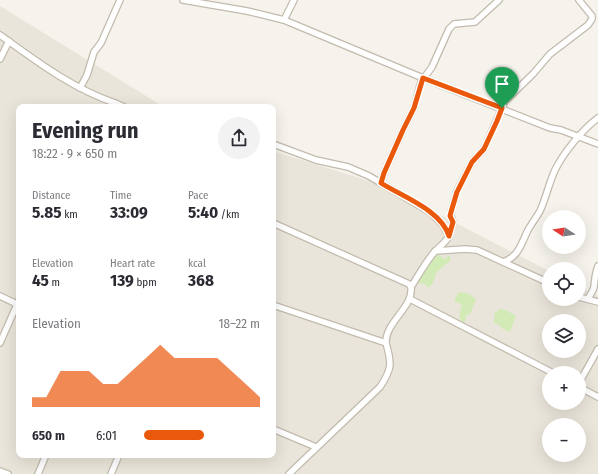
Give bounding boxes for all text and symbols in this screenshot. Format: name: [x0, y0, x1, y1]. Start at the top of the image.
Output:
pin: [485, 67, 519, 108]
icon: arrive: [491, 73, 513, 95]
text: Evening run: [32, 117, 139, 144]
button: share: [218, 117, 260, 159]
text: 18:22 · 9 × 650 m: [32, 146, 117, 161]
text: Distance: [32, 189, 71, 202]
text: Time: [110, 189, 132, 202]
text: Pace: [188, 189, 209, 202]
text: 5.85: [32, 202, 62, 223]
text: 33:09: [110, 202, 148, 223]
text: 5:40: [188, 202, 218, 223]
text: km: [62, 208, 78, 221]
text: /km: [218, 208, 240, 221]
north arrow: [542, 210, 586, 254]
map controls: [542, 210, 586, 462]
text: Elevation: [32, 257, 73, 270]
text: Heart rate: [110, 257, 155, 270]
text: kcal: [188, 257, 206, 270]
button: locate: [542, 262, 586, 306]
text: 45: [32, 270, 49, 291]
text: 139: [110, 270, 134, 291]
text: 368: [188, 270, 214, 291]
text: m: [49, 276, 60, 289]
text: bpm: [134, 276, 157, 289]
button: layers: [542, 314, 586, 358]
text: Elevation: [32, 316, 81, 331]
text: 18–22 m: [219, 316, 260, 331]
button: +: [542, 366, 586, 410]
button: −: [542, 418, 586, 462]
text: 650 m: [32, 428, 65, 443]
text: 6:01: [96, 428, 117, 443]

